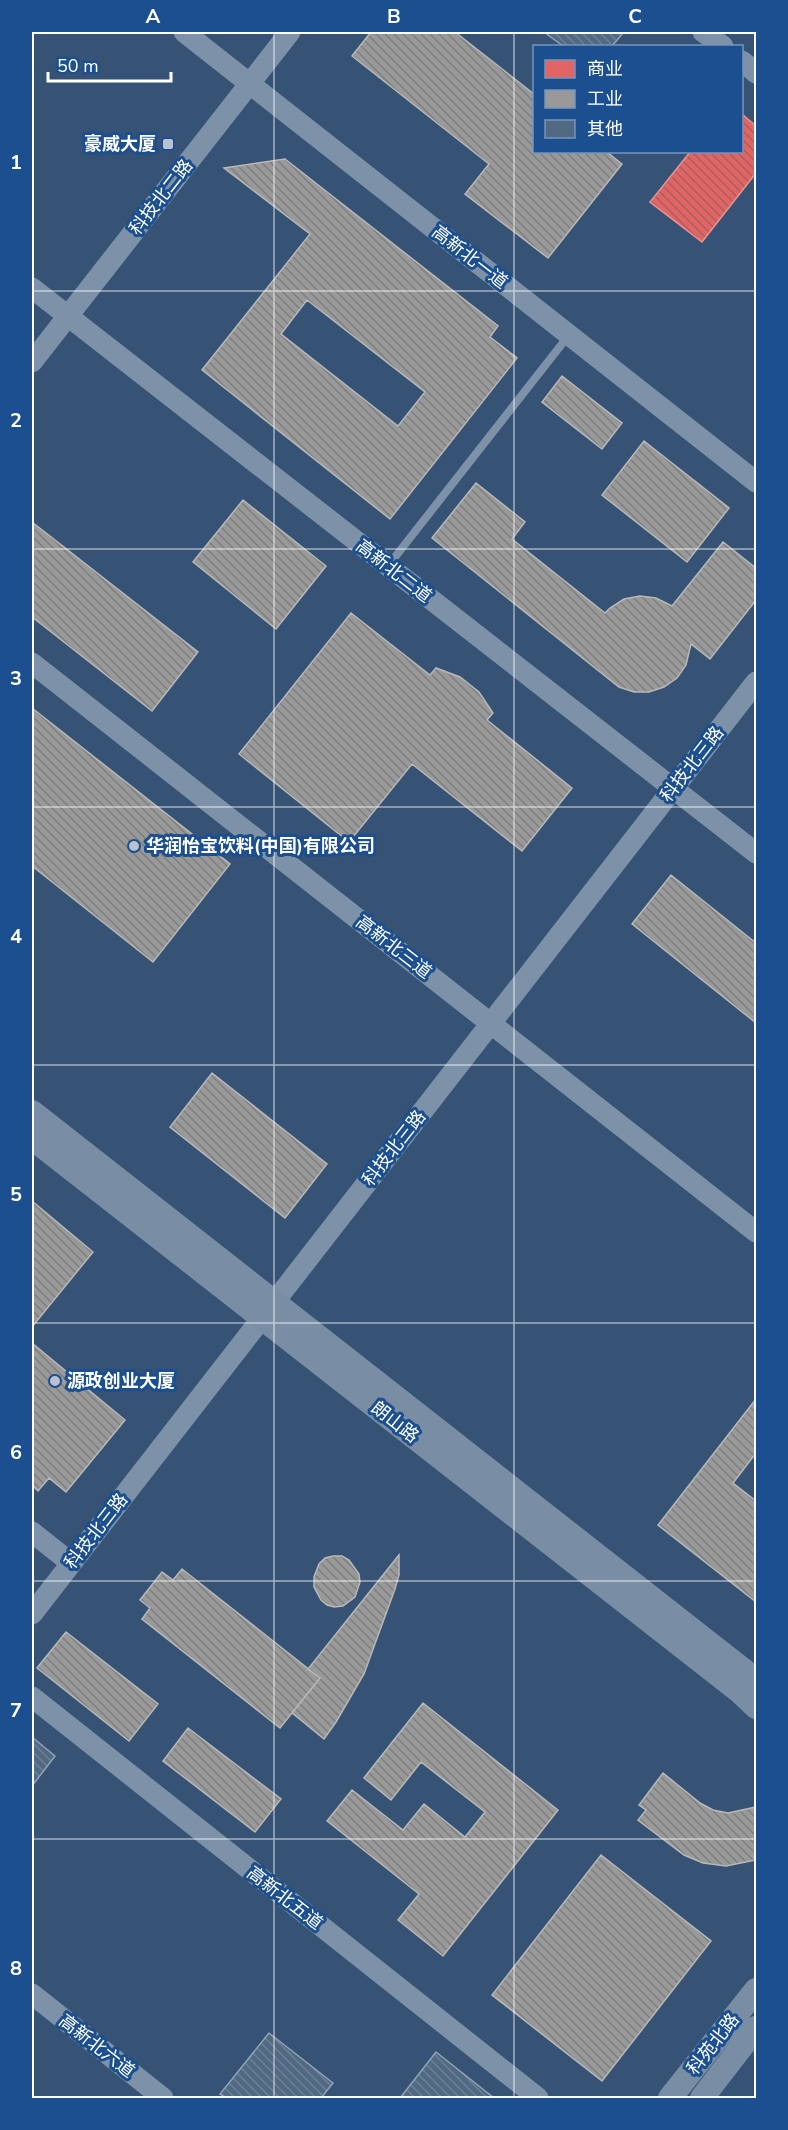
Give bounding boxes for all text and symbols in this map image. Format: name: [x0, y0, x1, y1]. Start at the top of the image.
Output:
text: A: [146, 3, 161, 30]
text: B: [387, 3, 401, 30]
text: C: [628, 3, 642, 30]
scale bar: [48, 45, 171, 83]
legend: [533, 45, 743, 153]
text: 50 m: [57, 54, 99, 78]
text: 商业: [587, 57, 623, 81]
text: 工业: [587, 87, 623, 111]
text: 其他: [587, 117, 623, 141]
place label: 豪威大厦: [84, 132, 156, 156]
marker: 豪威大厦: [161, 137, 175, 151]
text: 1: [10, 149, 22, 176]
street label: 科技北二路: [124, 154, 198, 240]
street label: 高新北一道: [427, 220, 513, 294]
text: 2: [10, 407, 22, 434]
street label: 高新北二道: [351, 534, 437, 608]
text: 3: [10, 665, 22, 692]
street label: 科技北三路: [655, 721, 729, 807]
place label: 华润怡宝饮料(中国)有限公司: [146, 834, 375, 858]
marker: 华润怡宝饮料(中国)有限公司: [127, 839, 141, 853]
street label: 高新北三道: [351, 910, 437, 984]
text: 4: [10, 923, 22, 950]
street label: 科技北三路: [357, 1105, 431, 1191]
text: 5: [10, 1181, 22, 1208]
place label: 源政创业大厦: [67, 1369, 175, 1393]
marker: 源政创业大厦: [48, 1374, 62, 1388]
street label: 朗山路: [366, 1396, 424, 1448]
text: 6: [10, 1439, 22, 1466]
street label: 科技北三路: [59, 1488, 133, 1574]
text: 7: [10, 1697, 22, 1724]
street label: 高新北五道: [242, 1861, 328, 1935]
text: 8: [10, 1955, 22, 1982]
street label: 科苑北路: [681, 2008, 745, 2080]
street label: 高新北六道: [54, 2009, 140, 2083]

